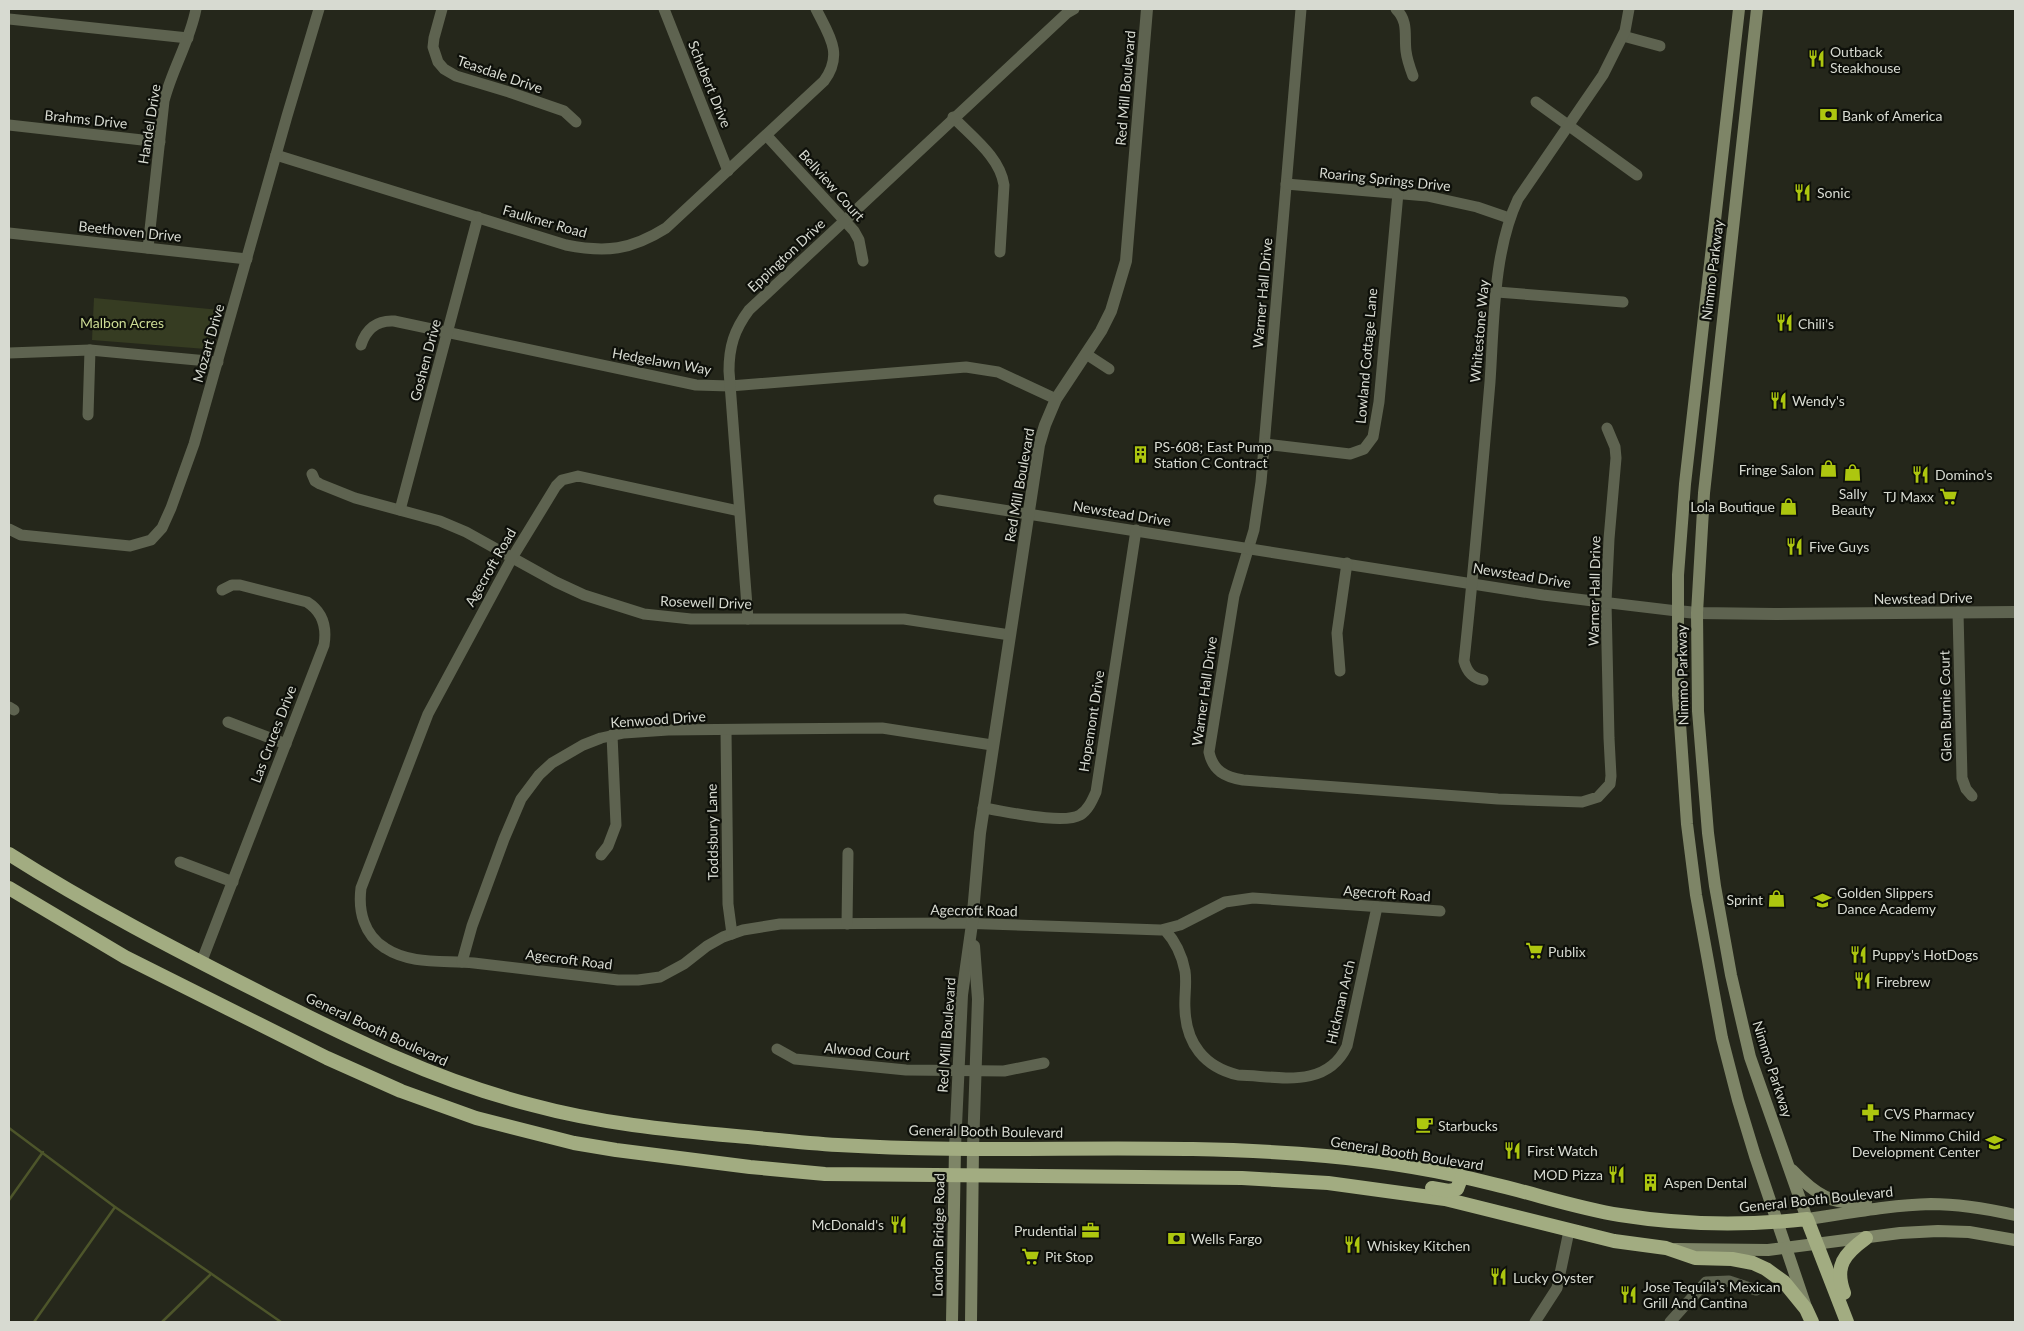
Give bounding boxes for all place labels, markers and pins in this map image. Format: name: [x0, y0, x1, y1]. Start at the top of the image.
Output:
place label: Outback Steakhouse: [1830, 43, 1901, 76]
restaurant icon: Outback Steakhouse: [1806, 49, 1826, 69]
bank icon: Bank of America: [1818, 105, 1838, 125]
place label: Bank of America: [1842, 107, 1942, 124]
restaurant icon: Sonic: [1793, 182, 1813, 202]
place label: Sonic: [1817, 184, 1851, 201]
restaurant icon: Chili's: [1774, 313, 1794, 333]
place label: Chili's: [1798, 315, 1834, 332]
restaurant icon: Wendy's: [1768, 390, 1788, 410]
place label: Wendy's: [1792, 392, 1845, 409]
place label: PS-608; East Pump Station C Contract: [1154, 438, 1272, 471]
building icon: PS-608; East Pump Station C Contract: [1130, 444, 1150, 464]
shop icon: Fringe Salon: [1818, 459, 1838, 479]
place label: Fringe Salon: [1739, 461, 1814, 478]
shop icon: Sally Beauty: [1843, 463, 1863, 483]
restaurant icon: Domino's: [1911, 464, 1931, 484]
place label: Domino's: [1935, 466, 1993, 483]
place label: Sally Beauty: [1831, 485, 1875, 518]
supermarket icon: TJ Maxx: [1938, 486, 1958, 506]
place label: TJ Maxx: [1884, 488, 1934, 505]
shop icon: Lola Boutique: [1779, 496, 1799, 516]
place label: Lola Boutique: [1690, 498, 1775, 515]
restaurant icon: Five Guys: [1785, 536, 1805, 556]
place label: Five Guys: [1809, 538, 1869, 555]
place label: Golden Slippers Dance Academy: [1837, 884, 1937, 917]
shop icon: Sprint: [1767, 889, 1787, 909]
school or university icon: Golden Slippers Dance Academy: [1813, 890, 1833, 910]
place label: Sprint: [1727, 891, 1763, 908]
supermarket icon: Publix: [1524, 941, 1544, 961]
place label: Publix: [1548, 943, 1586, 960]
restaurant icon: Puppy's HotDogs: [1848, 944, 1868, 964]
place label: Puppy's HotDogs: [1872, 946, 1978, 963]
restaurant icon: Firebrew: [1852, 971, 1872, 991]
place label: Firebrew: [1876, 973, 1930, 990]
pharmacy icon: CVS Pharmacy: [1860, 1103, 1880, 1123]
place label: CVS Pharmacy: [1884, 1105, 1975, 1122]
cafe icon: Starbucks: [1414, 1115, 1434, 1135]
place label: Starbucks: [1438, 1117, 1498, 1134]
place label: The Nimmo Child Development Center: [1852, 1127, 1980, 1160]
school or university icon: The Nimmo Child Development Center: [1984, 1133, 2004, 1153]
restaurant icon: First Watch: [1503, 1140, 1523, 1160]
place label: First Watch: [1527, 1142, 1598, 1159]
restaurant icon: MOD Pizza: [1607, 1164, 1627, 1184]
place label: MOD Pizza: [1533, 1166, 1603, 1183]
building icon: Aspen Dental: [1640, 1172, 1660, 1192]
place label: Aspen Dental: [1664, 1174, 1747, 1191]
restaurant icon: McDonald's: [888, 1214, 908, 1234]
place label: McDonald's: [811, 1216, 884, 1233]
office icon: Prudential: [1081, 1220, 1101, 1240]
place label: Prudential: [1014, 1222, 1077, 1239]
bank icon: Wells Fargo: [1167, 1228, 1187, 1248]
place label: Wells Fargo: [1191, 1230, 1262, 1247]
restaurant icon: Whiskey Kitchen: [1343, 1235, 1363, 1255]
place label: Whiskey Kitchen: [1367, 1237, 1470, 1254]
supermarket icon: Pit Stop: [1021, 1246, 1041, 1266]
place label: Pit Stop: [1045, 1248, 1094, 1265]
restaurant icon: Lucky Oyster: [1489, 1267, 1509, 1287]
place label: Lucky Oyster: [1513, 1269, 1594, 1286]
place label: Jose Tequila's Mexican Grill And Cantina: [1643, 1278, 1781, 1311]
restaurant icon: Jose Tequila's Mexican Grill And Cantina: [1619, 1284, 1639, 1304]

